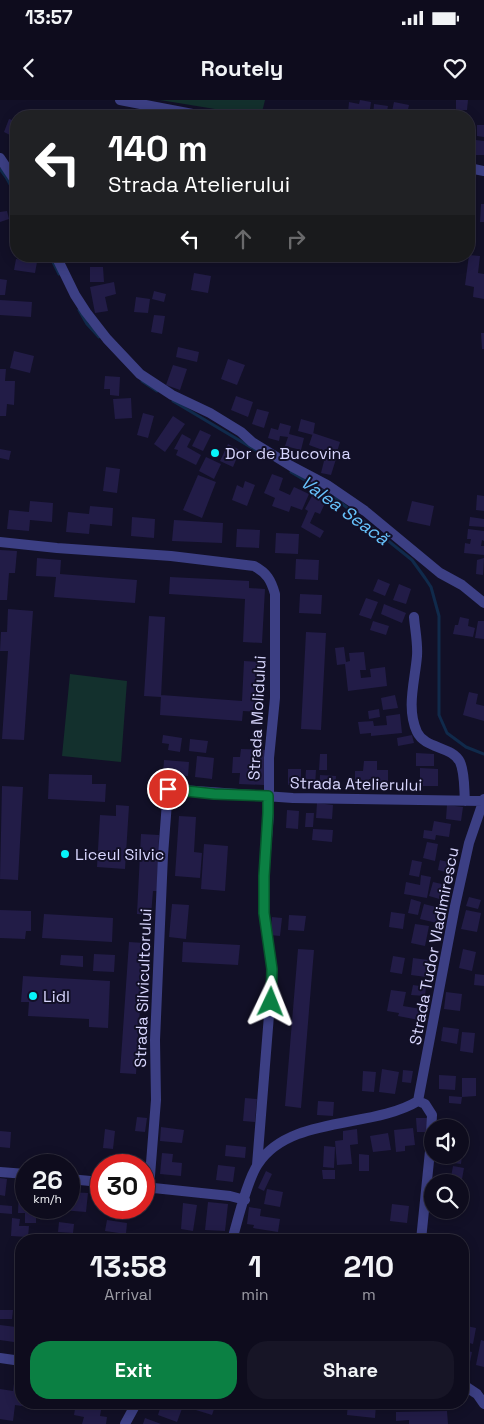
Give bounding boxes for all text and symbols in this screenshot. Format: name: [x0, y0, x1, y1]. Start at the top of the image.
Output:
text: 13:57: [25, 5, 73, 30]
icon: back: [15, 54, 43, 82]
text: Routely: [201, 54, 283, 82]
icon: heart: [441, 54, 469, 82]
text: 140 m: [108, 127, 208, 171]
icon: left: [25, 130, 90, 195]
text: Strada Atelierului: [108, 170, 290, 198]
icon: left: [176, 225, 204, 253]
icon: ahead: [229, 225, 257, 253]
icon: right: [282, 225, 310, 253]
place label: Dor de Bucovina: [225, 443, 351, 464]
marker: Dor de Bucovina: [209, 447, 221, 459]
water label: Valea Seacă: [296, 470, 394, 550]
street label: Strada Molidului: [243, 655, 271, 781]
pin: [147, 768, 189, 810]
street label: Strada Atelierului: [290, 772, 422, 796]
icon: arrive: [154, 775, 182, 803]
place label: Liceul Silvic: [75, 844, 164, 865]
street label: Strada Tudor Vladimirescu: [405, 845, 463, 1047]
marker: Liceul Silvic: [59, 848, 71, 860]
street label: Strada Silvicultorului: [130, 908, 156, 1068]
position arrow: [244, 975, 296, 1027]
place label: Lidl: [43, 986, 70, 1007]
marker: Lidl: [27, 990, 39, 1002]
map controls: [424, 1119, 469, 1219]
button: sound: [424, 1119, 469, 1164]
speed limit sign: 30: [90, 1154, 155, 1219]
text: 26: [32, 1164, 63, 1196]
button: search: [424, 1174, 469, 1219]
text: km/h: [33, 1191, 62, 1207]
text: 13:58: [90, 1247, 166, 1286]
text: 1: [248, 1247, 262, 1286]
text: 210: [343, 1247, 394, 1286]
text: Arrival: [104, 1284, 152, 1305]
text: min: [241, 1284, 269, 1305]
text: m: [362, 1284, 376, 1305]
button: Exit: [30, 1341, 237, 1399]
button: Share: [247, 1341, 454, 1399]

